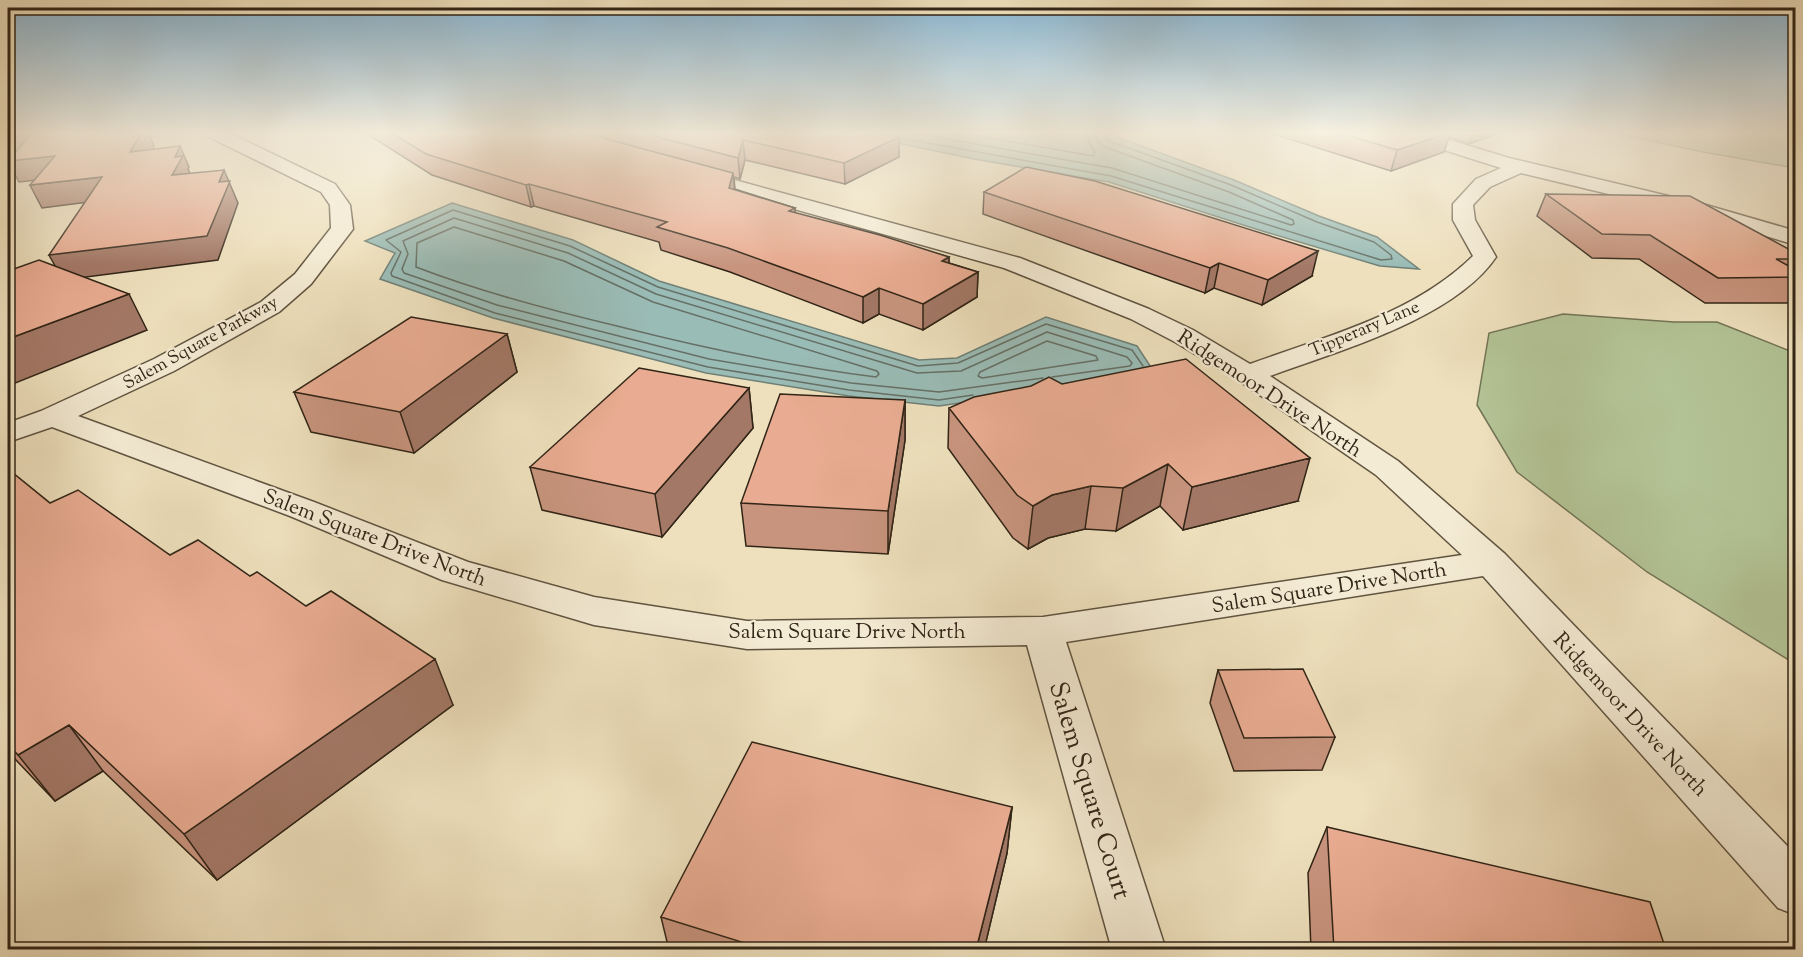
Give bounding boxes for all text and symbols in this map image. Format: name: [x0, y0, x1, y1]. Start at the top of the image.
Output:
street label: Salem Square Parkway: [119, 290, 283, 397]
street label: Tipperary Lane: [1306, 295, 1424, 365]
street label: Ridgemoor Drive North: [1170, 323, 1367, 466]
street label: Salem Square Drive North: [258, 482, 491, 595]
street label: Salem Square Drive North: [1210, 556, 1449, 622]
street label: Salem Square Drive North: [728, 618, 966, 648]
street label: Ridgemoor Drive North: [1545, 626, 1714, 804]
street label: Salem Square Court: [1038, 678, 1139, 904]

